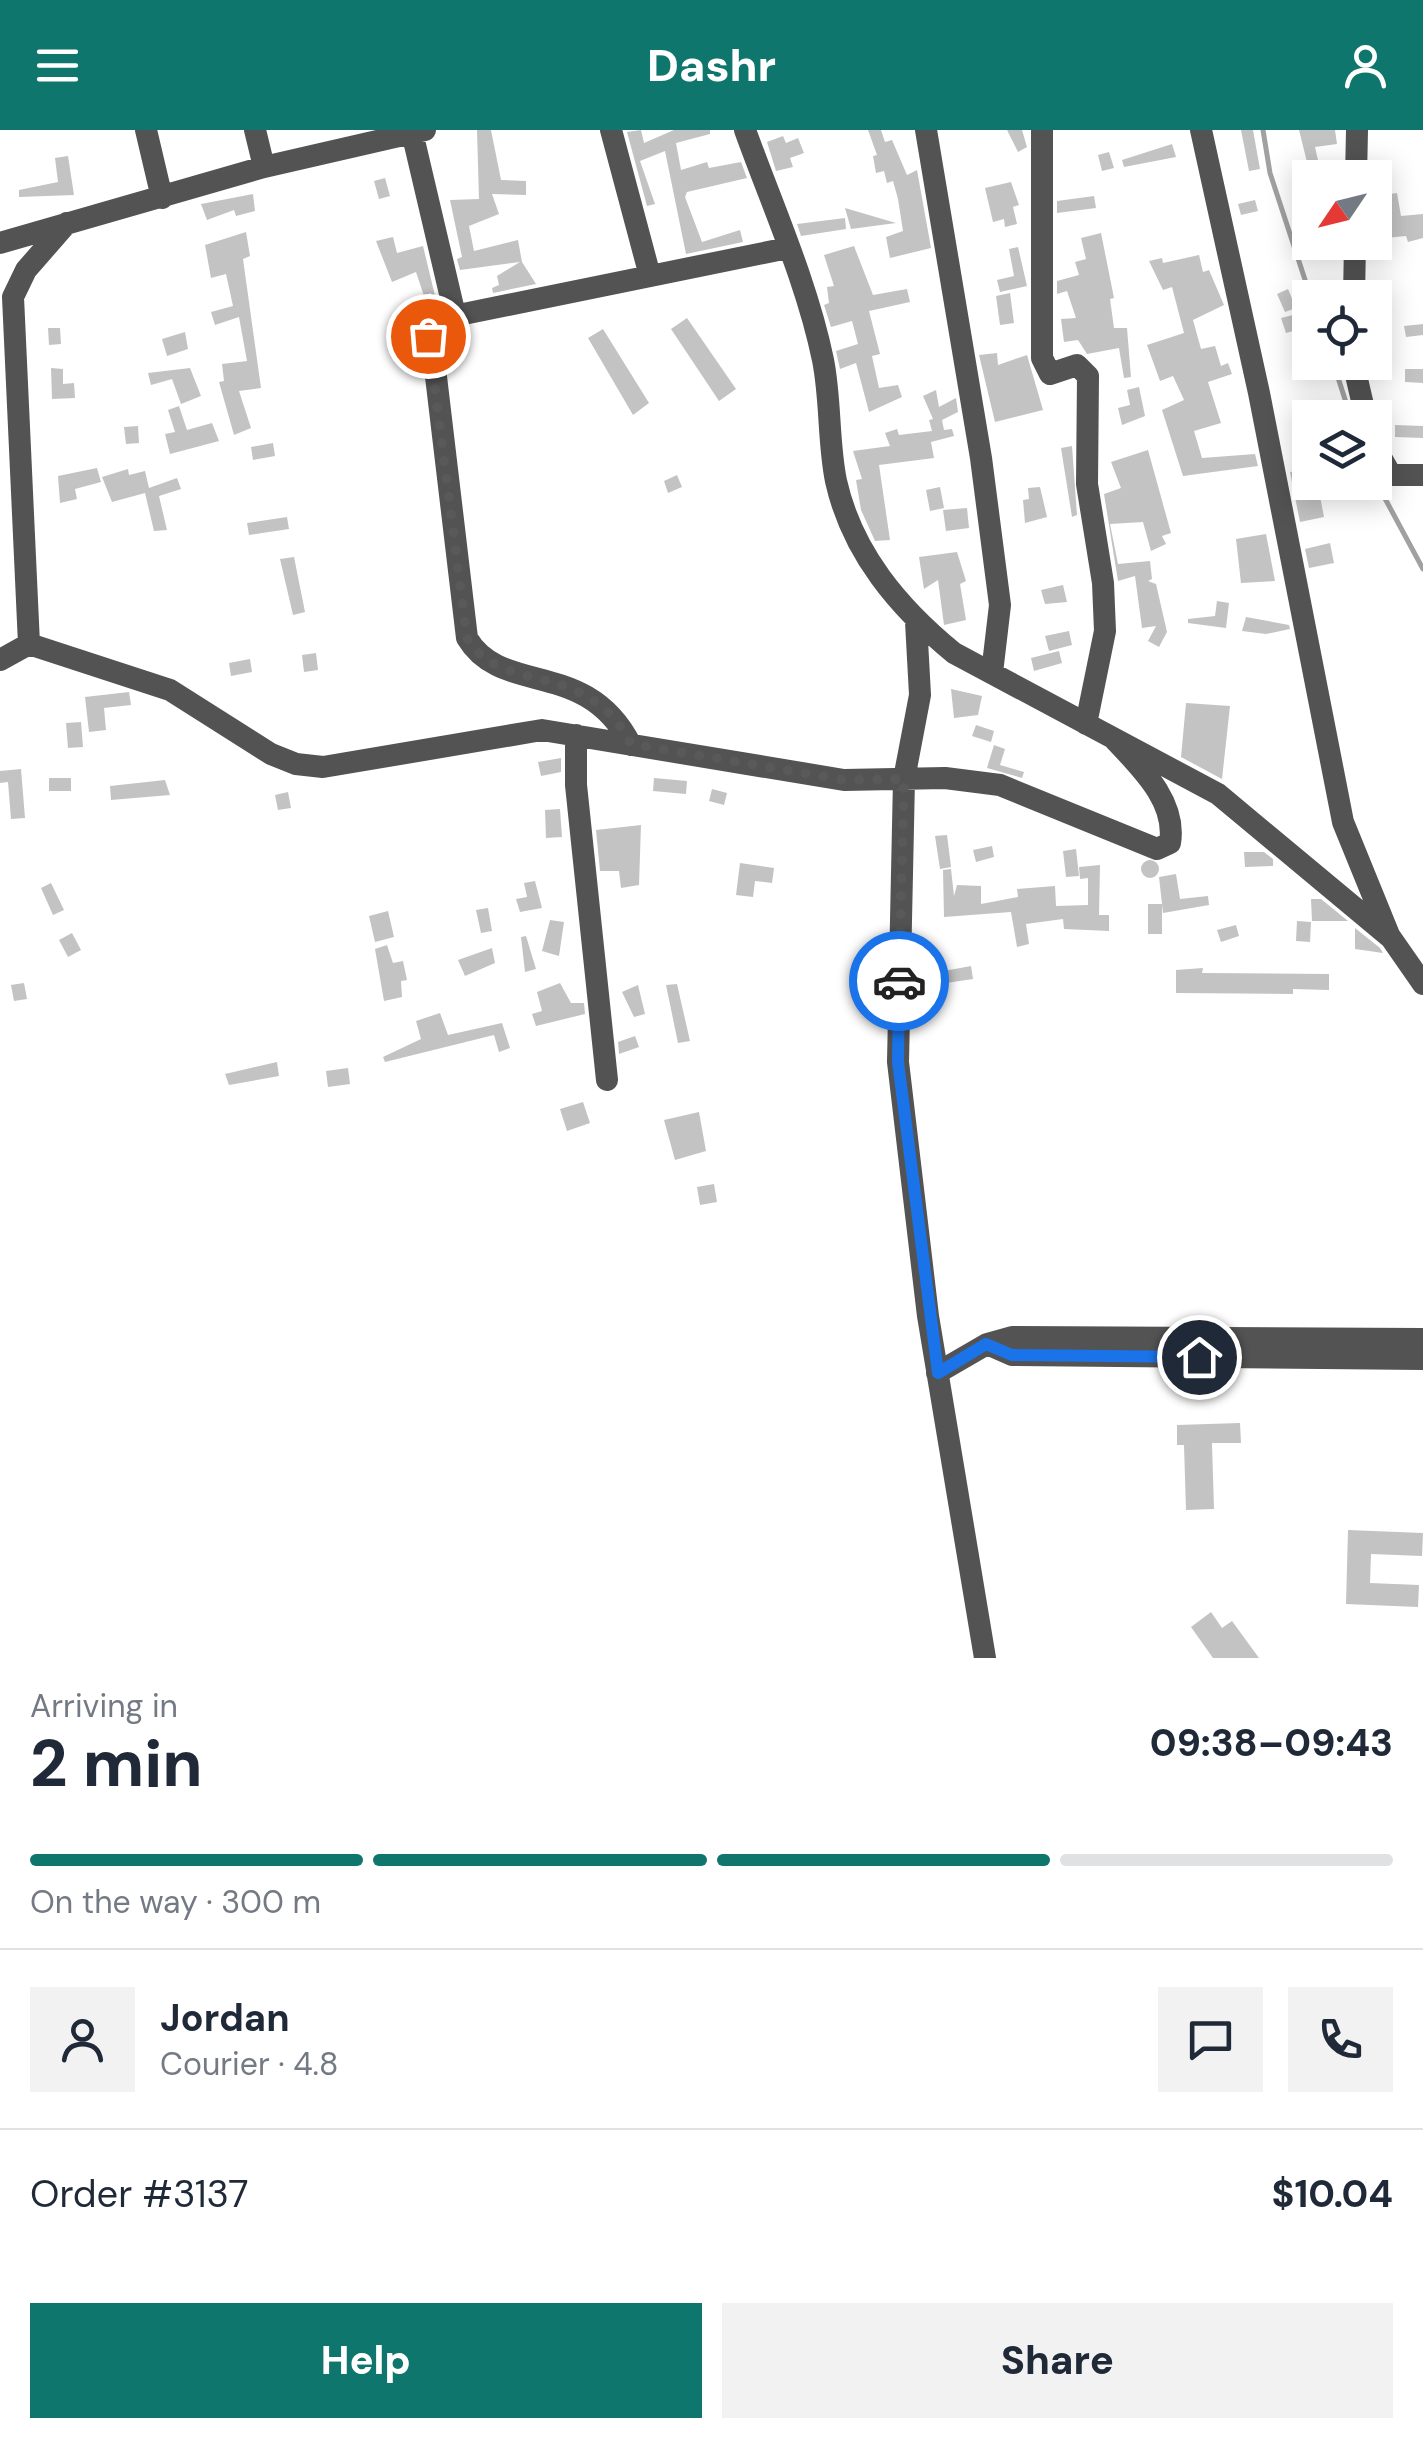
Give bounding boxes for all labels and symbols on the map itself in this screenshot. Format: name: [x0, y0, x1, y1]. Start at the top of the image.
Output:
north arrow: [1292, 160, 1392, 260]
pin: [386, 294, 471, 379]
courier: [849, 931, 949, 1031]
pin: [1157, 1315, 1242, 1400]

